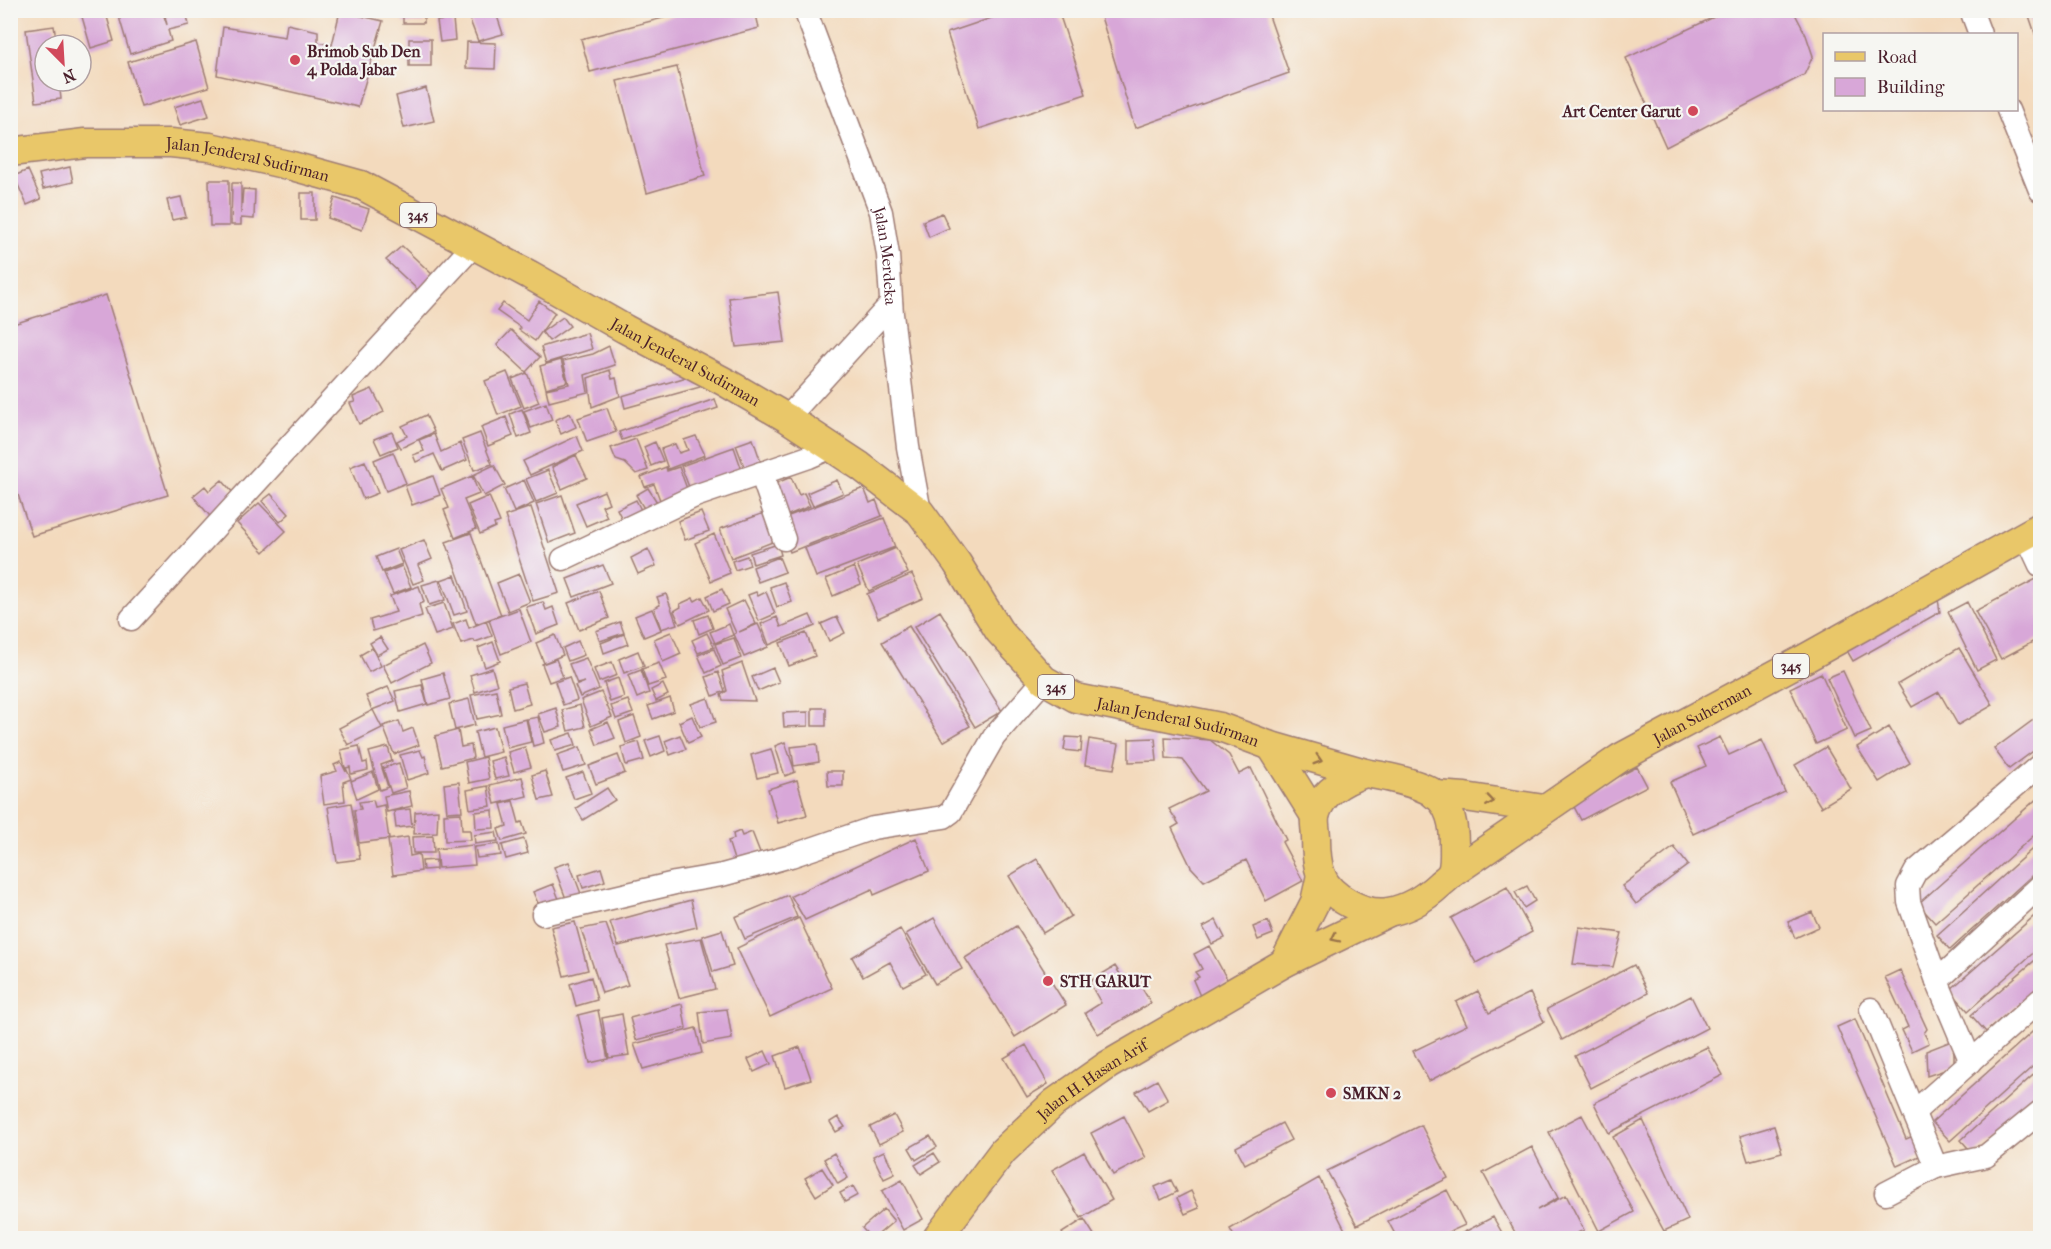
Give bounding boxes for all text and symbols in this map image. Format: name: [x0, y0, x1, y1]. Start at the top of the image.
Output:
north arrow: [33, 33, 93, 93]
legend: [1823, 33, 2018, 111]
place label: Brimob Sub Den 4 Polda Jabar: [306, 42, 421, 80]
text: Road: [1877, 47, 1917, 68]
marker: Brimob Sub Den 4 Polda Jabar: [288, 53, 302, 67]
text: N: [59, 65, 78, 88]
text: Building: [1877, 77, 1945, 98]
place label: Art Center Garut: [1562, 102, 1681, 121]
marker: Art Center Garut: [1686, 104, 1700, 118]
street label: Jalan Jenderal Sudirman: [164, 134, 332, 186]
street label: Jalan Merdeka: [870, 202, 901, 306]
road number: 345: [400, 203, 436, 227]
street label: Jalan Jenderal Sudirman: [606, 313, 764, 410]
road number: 345: [1773, 654, 1809, 678]
road number: 345: [1038, 675, 1074, 699]
street label: Jalan Suherman: [1648, 680, 1755, 749]
street label: Jalan Jenderal Sudirman: [1093, 693, 1263, 751]
one-way arrow: [1312, 753, 1323, 765]
one-way arrow: [1485, 794, 1494, 806]
one-way arrow: [1331, 930, 1342, 942]
place label: STH GARUT: [1060, 972, 1152, 991]
marker: STH GARUT: [1041, 974, 1055, 988]
street label: Jalan H. Hasan Arif: [1031, 1033, 1154, 1125]
place label: SMKN 2: [1343, 1084, 1401, 1103]
marker: SMKN 2: [1324, 1086, 1338, 1100]

